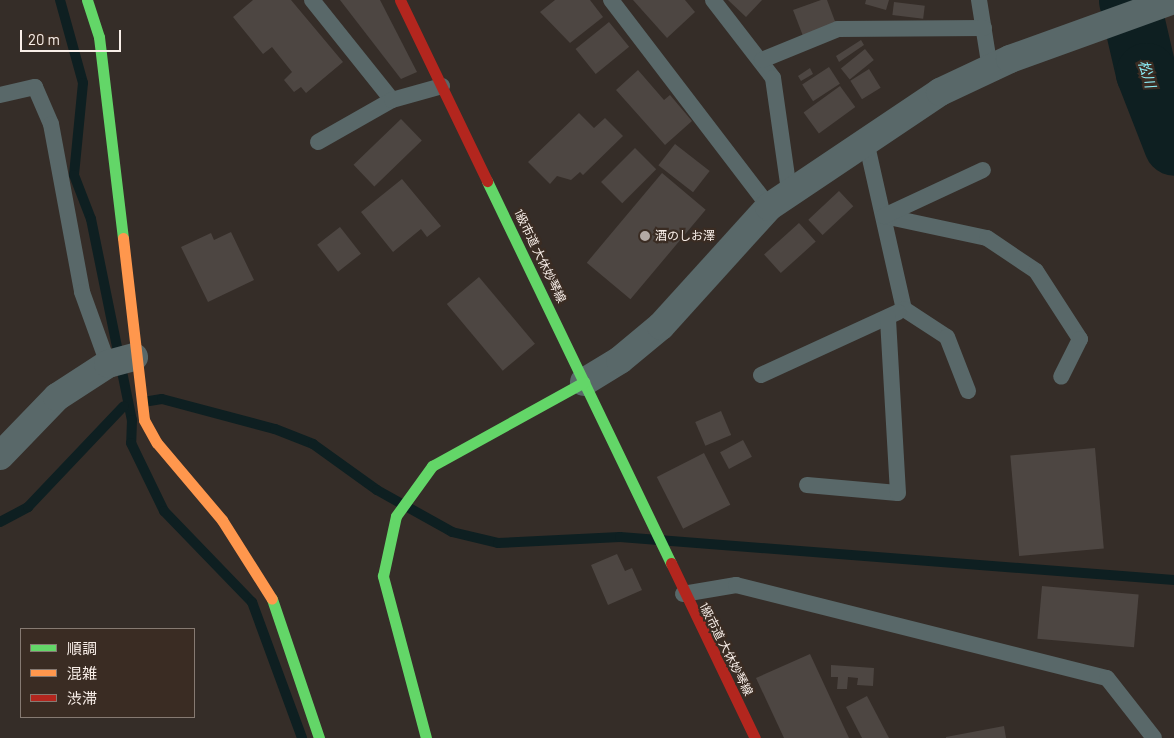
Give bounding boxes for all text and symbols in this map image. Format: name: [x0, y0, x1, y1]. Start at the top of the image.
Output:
scale bar: [22, 20, 124, 52]
text: 20 m: [28, 30, 60, 48]
water label: 松川: [1135, 58, 1159, 90]
street label: 1級市道 大休妙琴線: [511, 207, 569, 305]
place label: 酒のしお澤: [655, 229, 715, 243]
marker: 酒のしお澤: [639, 230, 651, 242]
street label: 1級市道 大休妙琴線: [696, 600, 756, 698]
legend: [20, 628, 195, 718]
text: 順調: [67, 639, 97, 657]
text: 混雑: [67, 664, 97, 682]
text: 渋滞: [67, 689, 97, 707]

